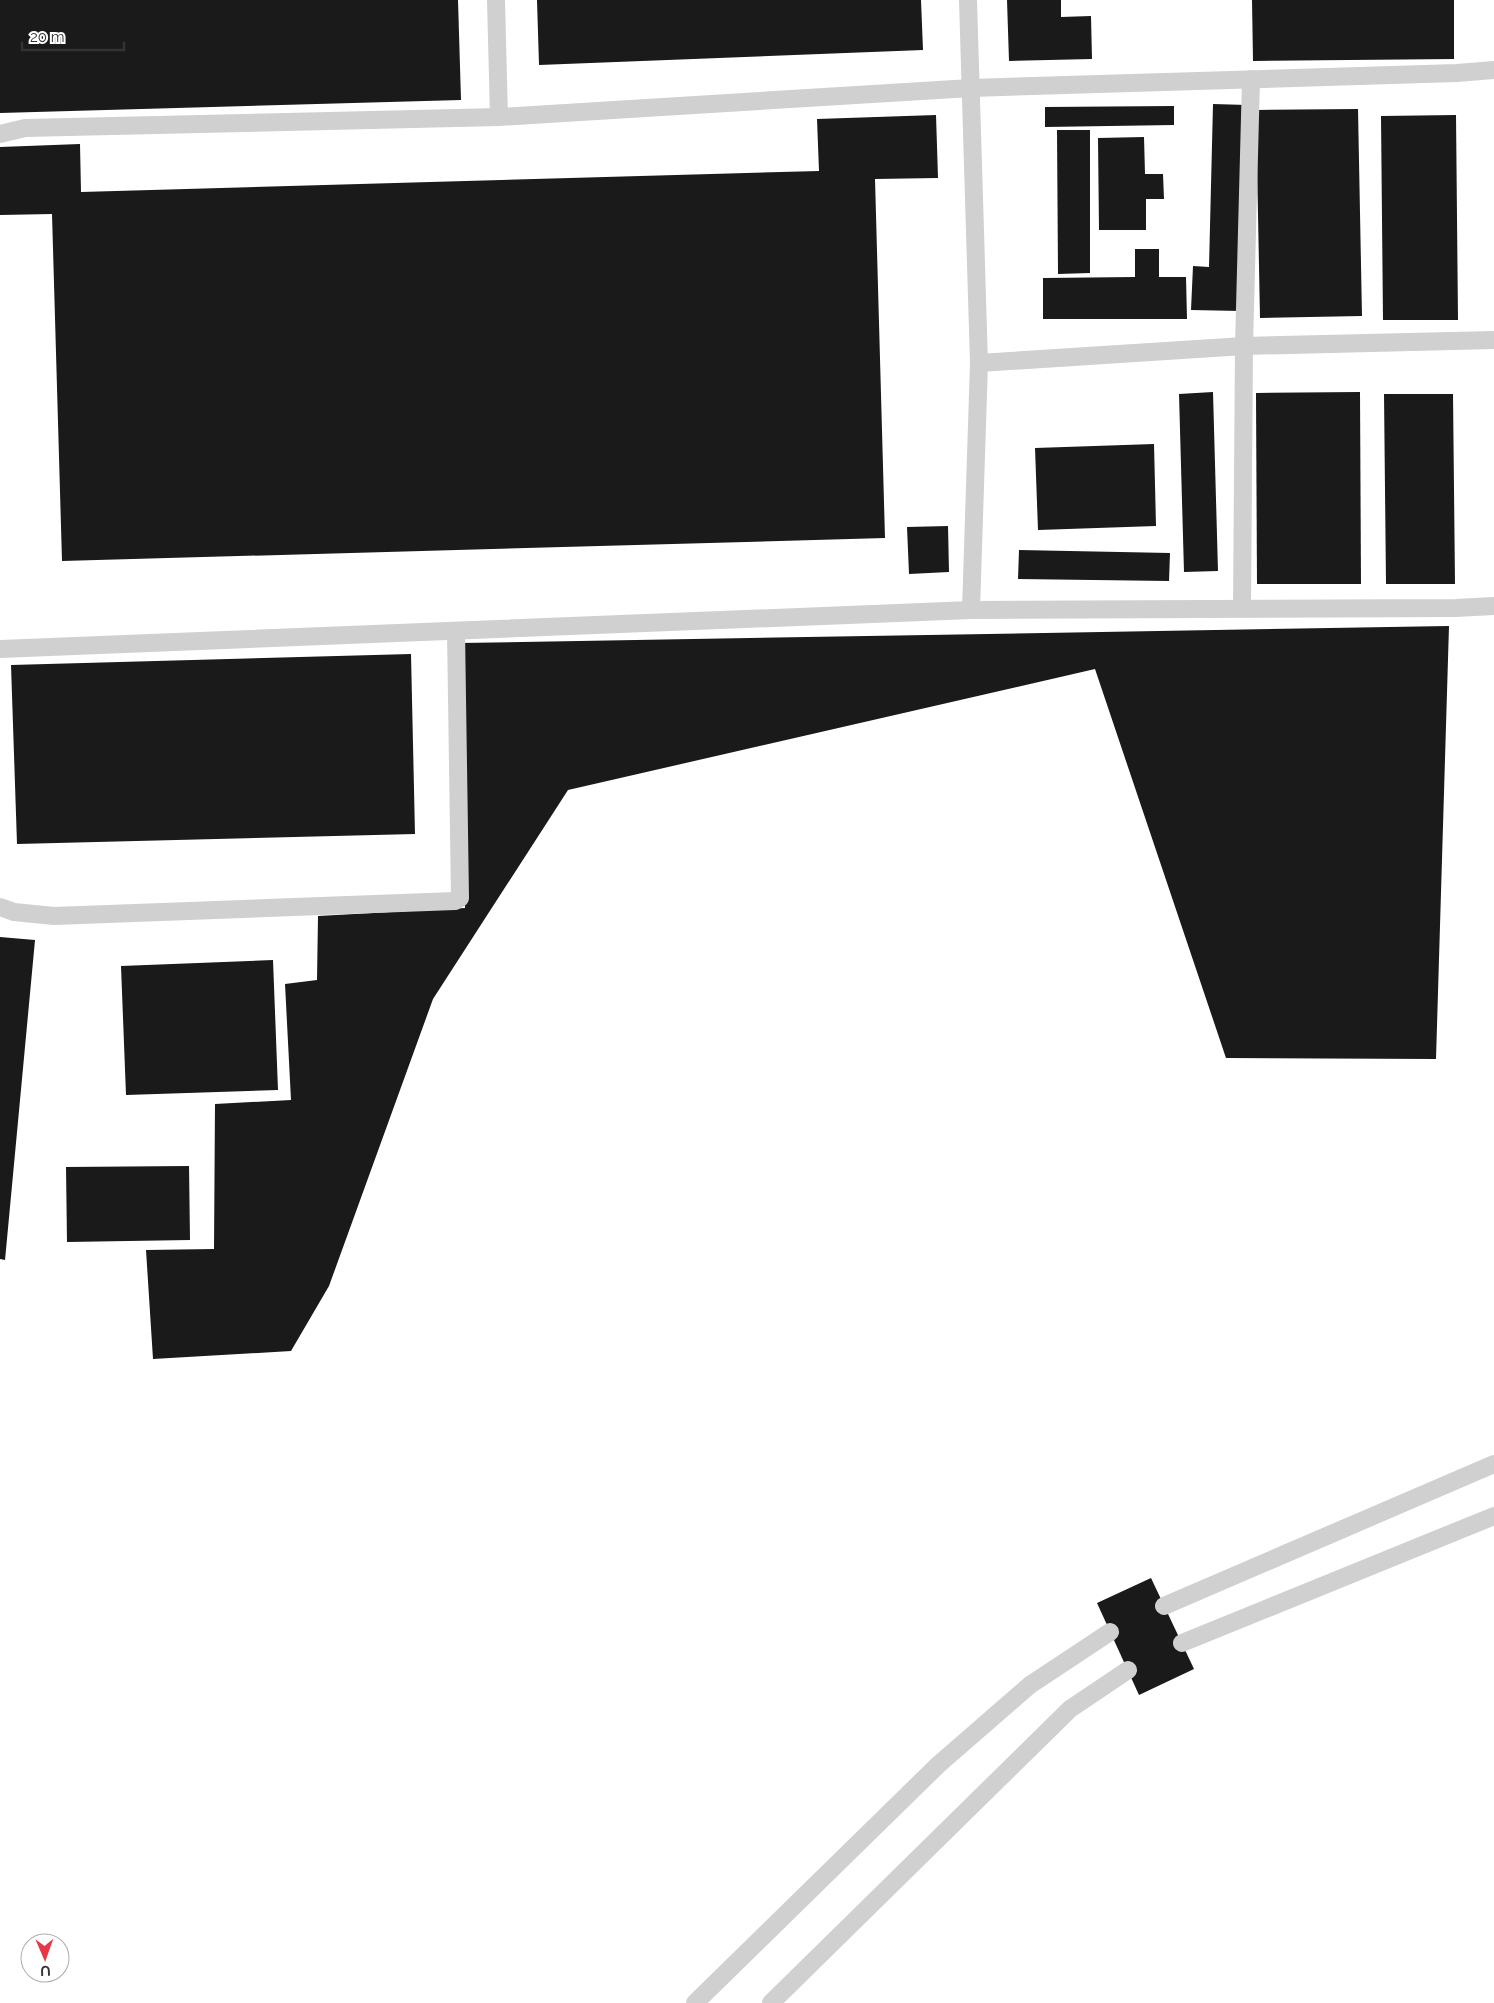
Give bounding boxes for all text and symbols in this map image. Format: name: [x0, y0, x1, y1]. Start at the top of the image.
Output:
scale bar: [22, 20, 125, 52]
text: 20 m: [30, 28, 65, 46]
north arrow: [20, 1933, 70, 1983]
text: U: [40, 1963, 51, 1979]

